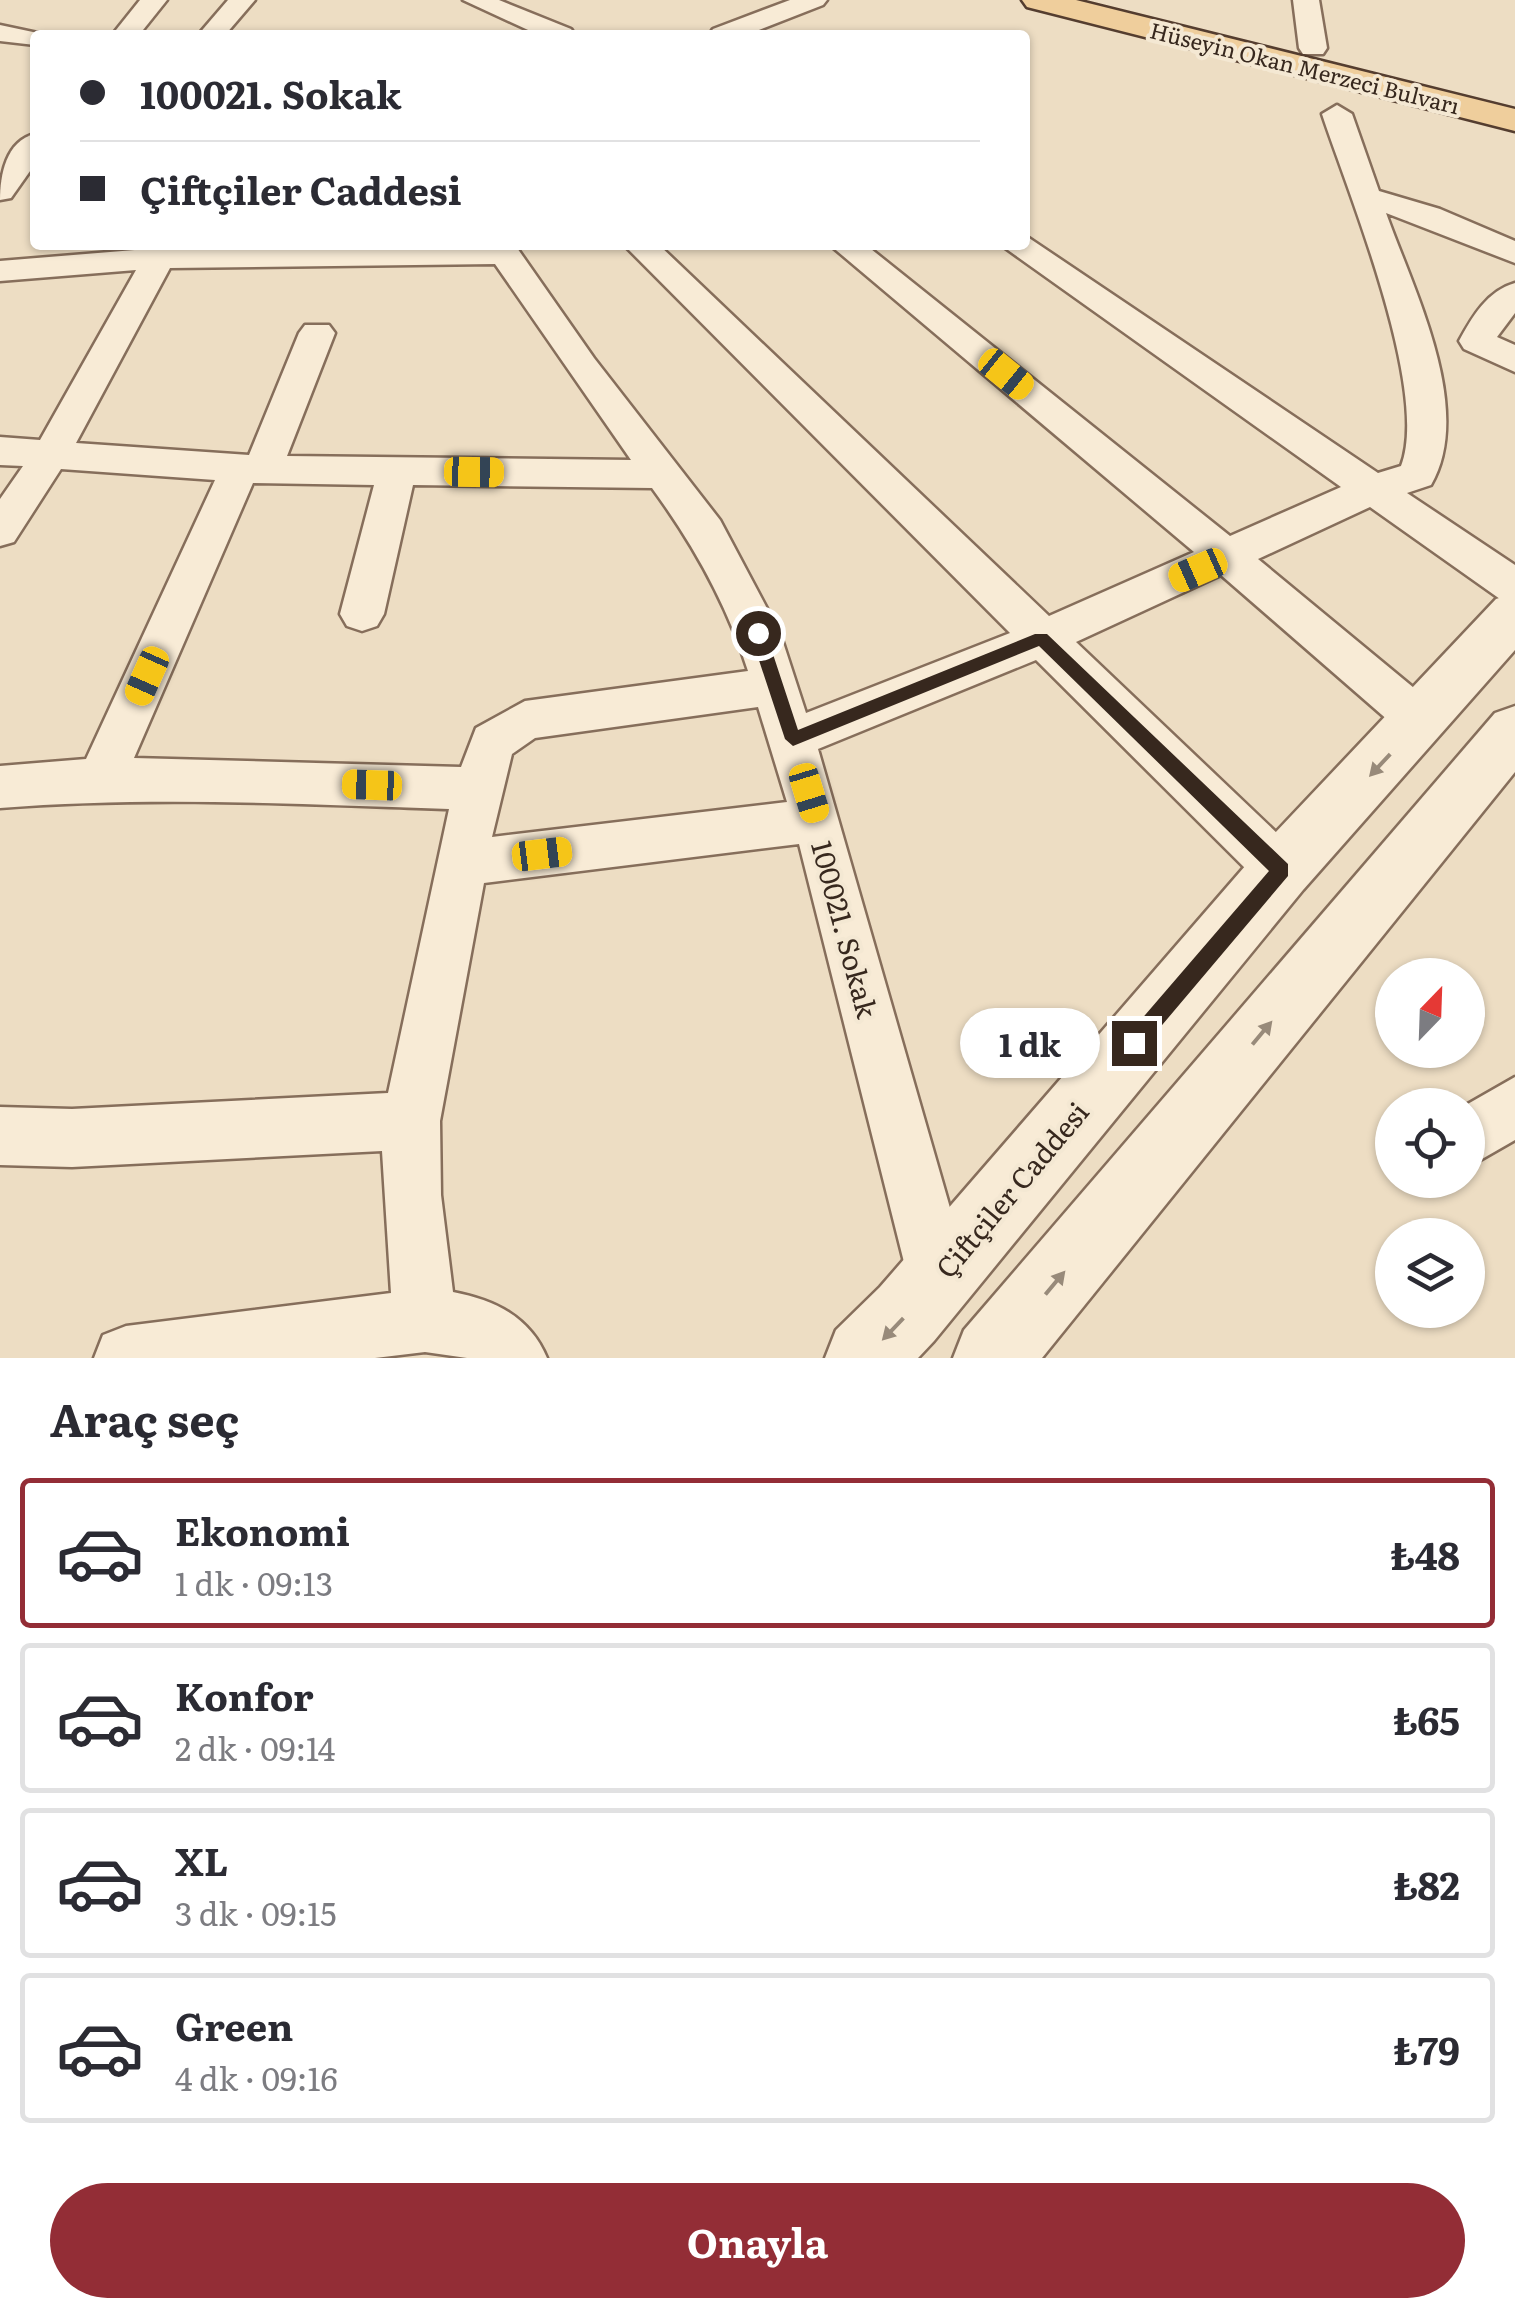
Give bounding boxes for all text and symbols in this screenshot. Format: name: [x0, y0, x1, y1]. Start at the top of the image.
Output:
street label: Hüseyin Okan Merzeci Bulvarı: [1147, 13, 1463, 121]
text: 100021. Sokak: [140, 64, 401, 121]
text: Çiftçiler Caddesi: [140, 160, 462, 217]
car: [973, 343, 1039, 405]
car: [444, 456, 504, 488]
car: [1164, 544, 1232, 596]
route start: [736, 611, 781, 656]
car: [121, 642, 173, 710]
one-way arrow: [1369, 753, 1392, 777]
car: [786, 760, 832, 826]
car: [341, 769, 403, 801]
car: [510, 835, 574, 873]
street label: 100021. Sokak: [802, 836, 890, 1023]
north arrow: [1375, 958, 1485, 1068]
map controls: [1375, 958, 1485, 1328]
callout: 1 dk: [959, 1008, 1099, 1078]
text: 1 dk: [999, 1019, 1061, 1067]
one-way arrow: [1251, 1020, 1272, 1045]
route end: [1112, 1021, 1157, 1066]
button: locate: [1375, 1088, 1485, 1198]
street label: Çiftçiler Caddesi: [925, 1092, 1097, 1286]
button: layers: [1375, 1218, 1485, 1328]
one-way arrow: [1043, 1270, 1065, 1295]
one-way arrow: [882, 1316, 905, 1340]
text: Araç seç: [50, 1384, 239, 1451]
text: Ekonomi: [175, 1501, 350, 1558]
icon: car: [55, 1508, 145, 1598]
text: ₺48: [1390, 1525, 1460, 1582]
text: 1 dk · 09:13: [175, 1558, 333, 1606]
text: Konfor: [175, 1666, 314, 1723]
icon: car: [55, 1673, 145, 1763]
text: ₺65: [1393, 1690, 1460, 1747]
text: 2 dk · 09:14: [175, 1723, 335, 1771]
text: XL: [175, 1831, 228, 1888]
icon: car: [55, 1838, 145, 1928]
text: ₺82: [1393, 1855, 1460, 1912]
text: 3 dk · 09:15: [175, 1888, 336, 1936]
text: Green: [175, 1996, 293, 2053]
icon: car: [55, 2003, 145, 2093]
text: ₺79: [1393, 2020, 1460, 2077]
text: 4 dk · 09:16: [175, 2053, 338, 2101]
button: Onayla: [50, 2183, 1465, 2298]

